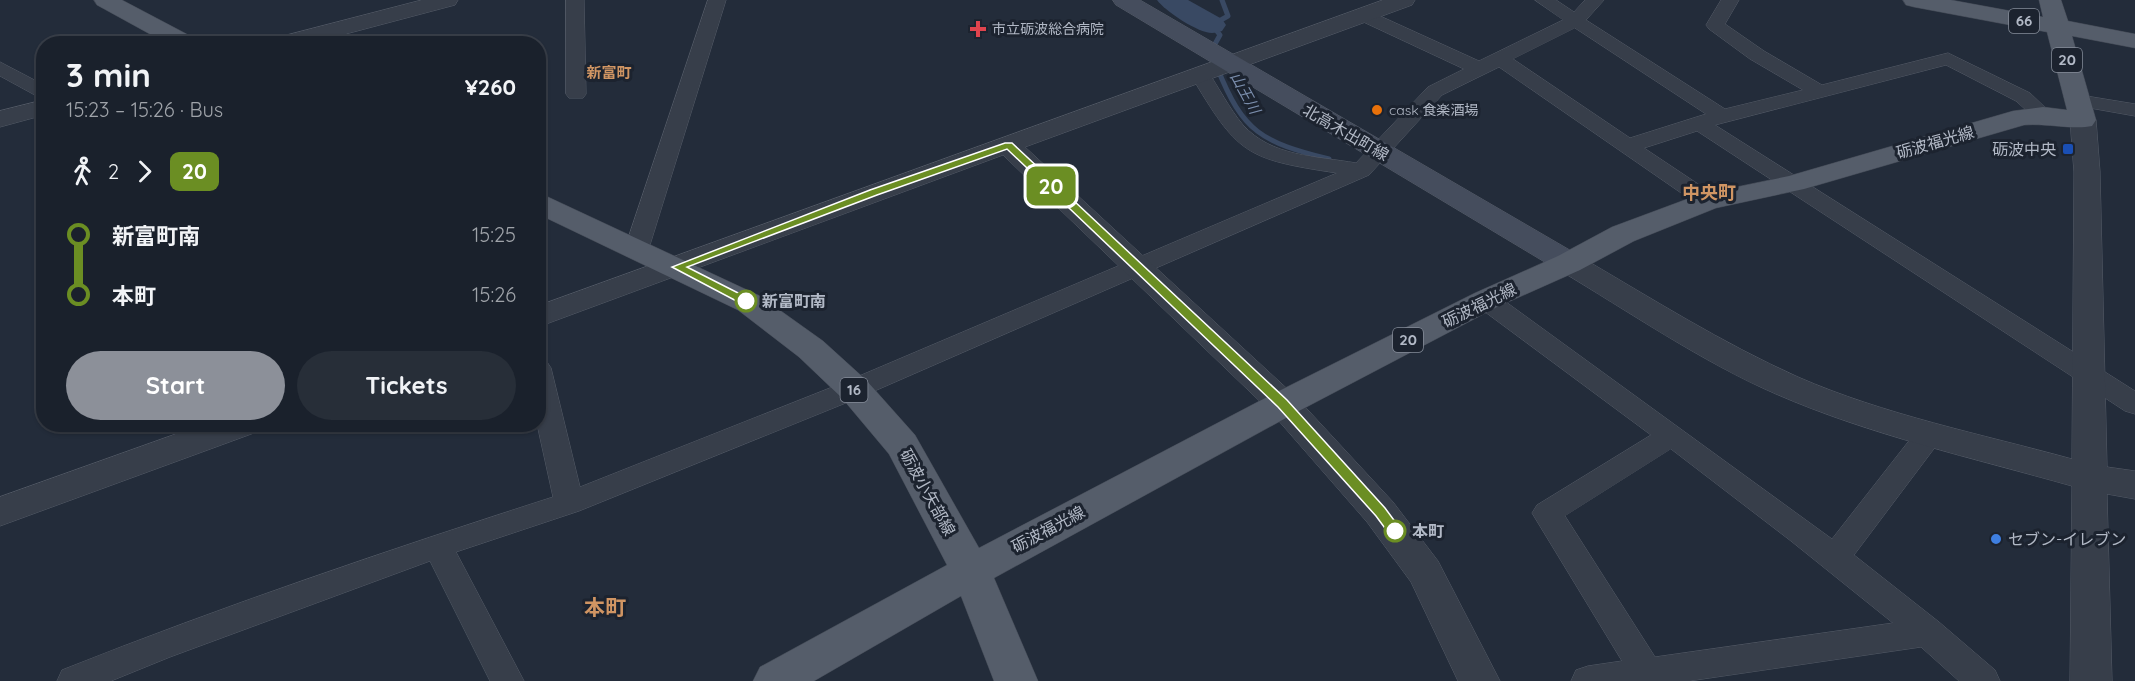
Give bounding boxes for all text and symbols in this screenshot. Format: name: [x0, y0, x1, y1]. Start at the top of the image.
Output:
road number: 66: [2009, 9, 2039, 33]
marker: 市立砺波総合病院: [969, 20, 987, 38]
place label: 市立砺波総合病院: [992, 20, 1104, 38]
road number: 20: [2052, 48, 2082, 72]
text: 3 min: [66, 54, 151, 95]
district label: 新富町: [586, 63, 632, 82]
water label: 山王川: [1226, 68, 1266, 119]
text: ¥260: [465, 73, 516, 101]
text: 15:23 – 15:26 · Bus: [66, 97, 223, 122]
street label: 北高木出町線: [1299, 99, 1393, 165]
place label: cask 食楽酒場: [1389, 101, 1479, 119]
marker: cask 食楽酒場: [1370, 103, 1384, 117]
street label: 砺波福光線: [1894, 121, 1976, 163]
place label: 砺波中央: [1992, 139, 2056, 159]
marker: 砺波中央: [2061, 142, 2075, 156]
icon: walk: [66, 155, 99, 188]
icon: forward: [128, 155, 161, 188]
text: 20: [182, 158, 207, 184]
text: 2: [108, 159, 119, 184]
line badge: 20: [1024, 166, 1078, 206]
text: 20: [1039, 173, 1063, 199]
district label: 中央町: [1682, 181, 1736, 204]
text: 新富町南: [112, 222, 200, 250]
text: 15:25: [472, 222, 516, 247]
street label: 砺波福光線: [1439, 278, 1519, 332]
text: 本町: [112, 282, 156, 310]
text: 15:26: [472, 282, 516, 307]
marker: 新富町南: [735, 290, 757, 312]
place label: 新富町南: [762, 291, 826, 311]
road number: 20: [1393, 328, 1423, 352]
button: Start: [66, 351, 285, 420]
button: Tickets: [297, 351, 516, 420]
road number: 16: [840, 378, 868, 402]
street label: 砺波小矢部線: [896, 445, 960, 539]
street label: 砺波福光線: [1008, 501, 1088, 557]
marker: 本町: [1384, 520, 1406, 542]
place label: 本町: [1412, 521, 1444, 541]
place label: セブン-イレブン: [2008, 529, 2126, 549]
marker: セブン-イレブン: [1989, 532, 2003, 546]
district label: 本町: [584, 594, 626, 620]

